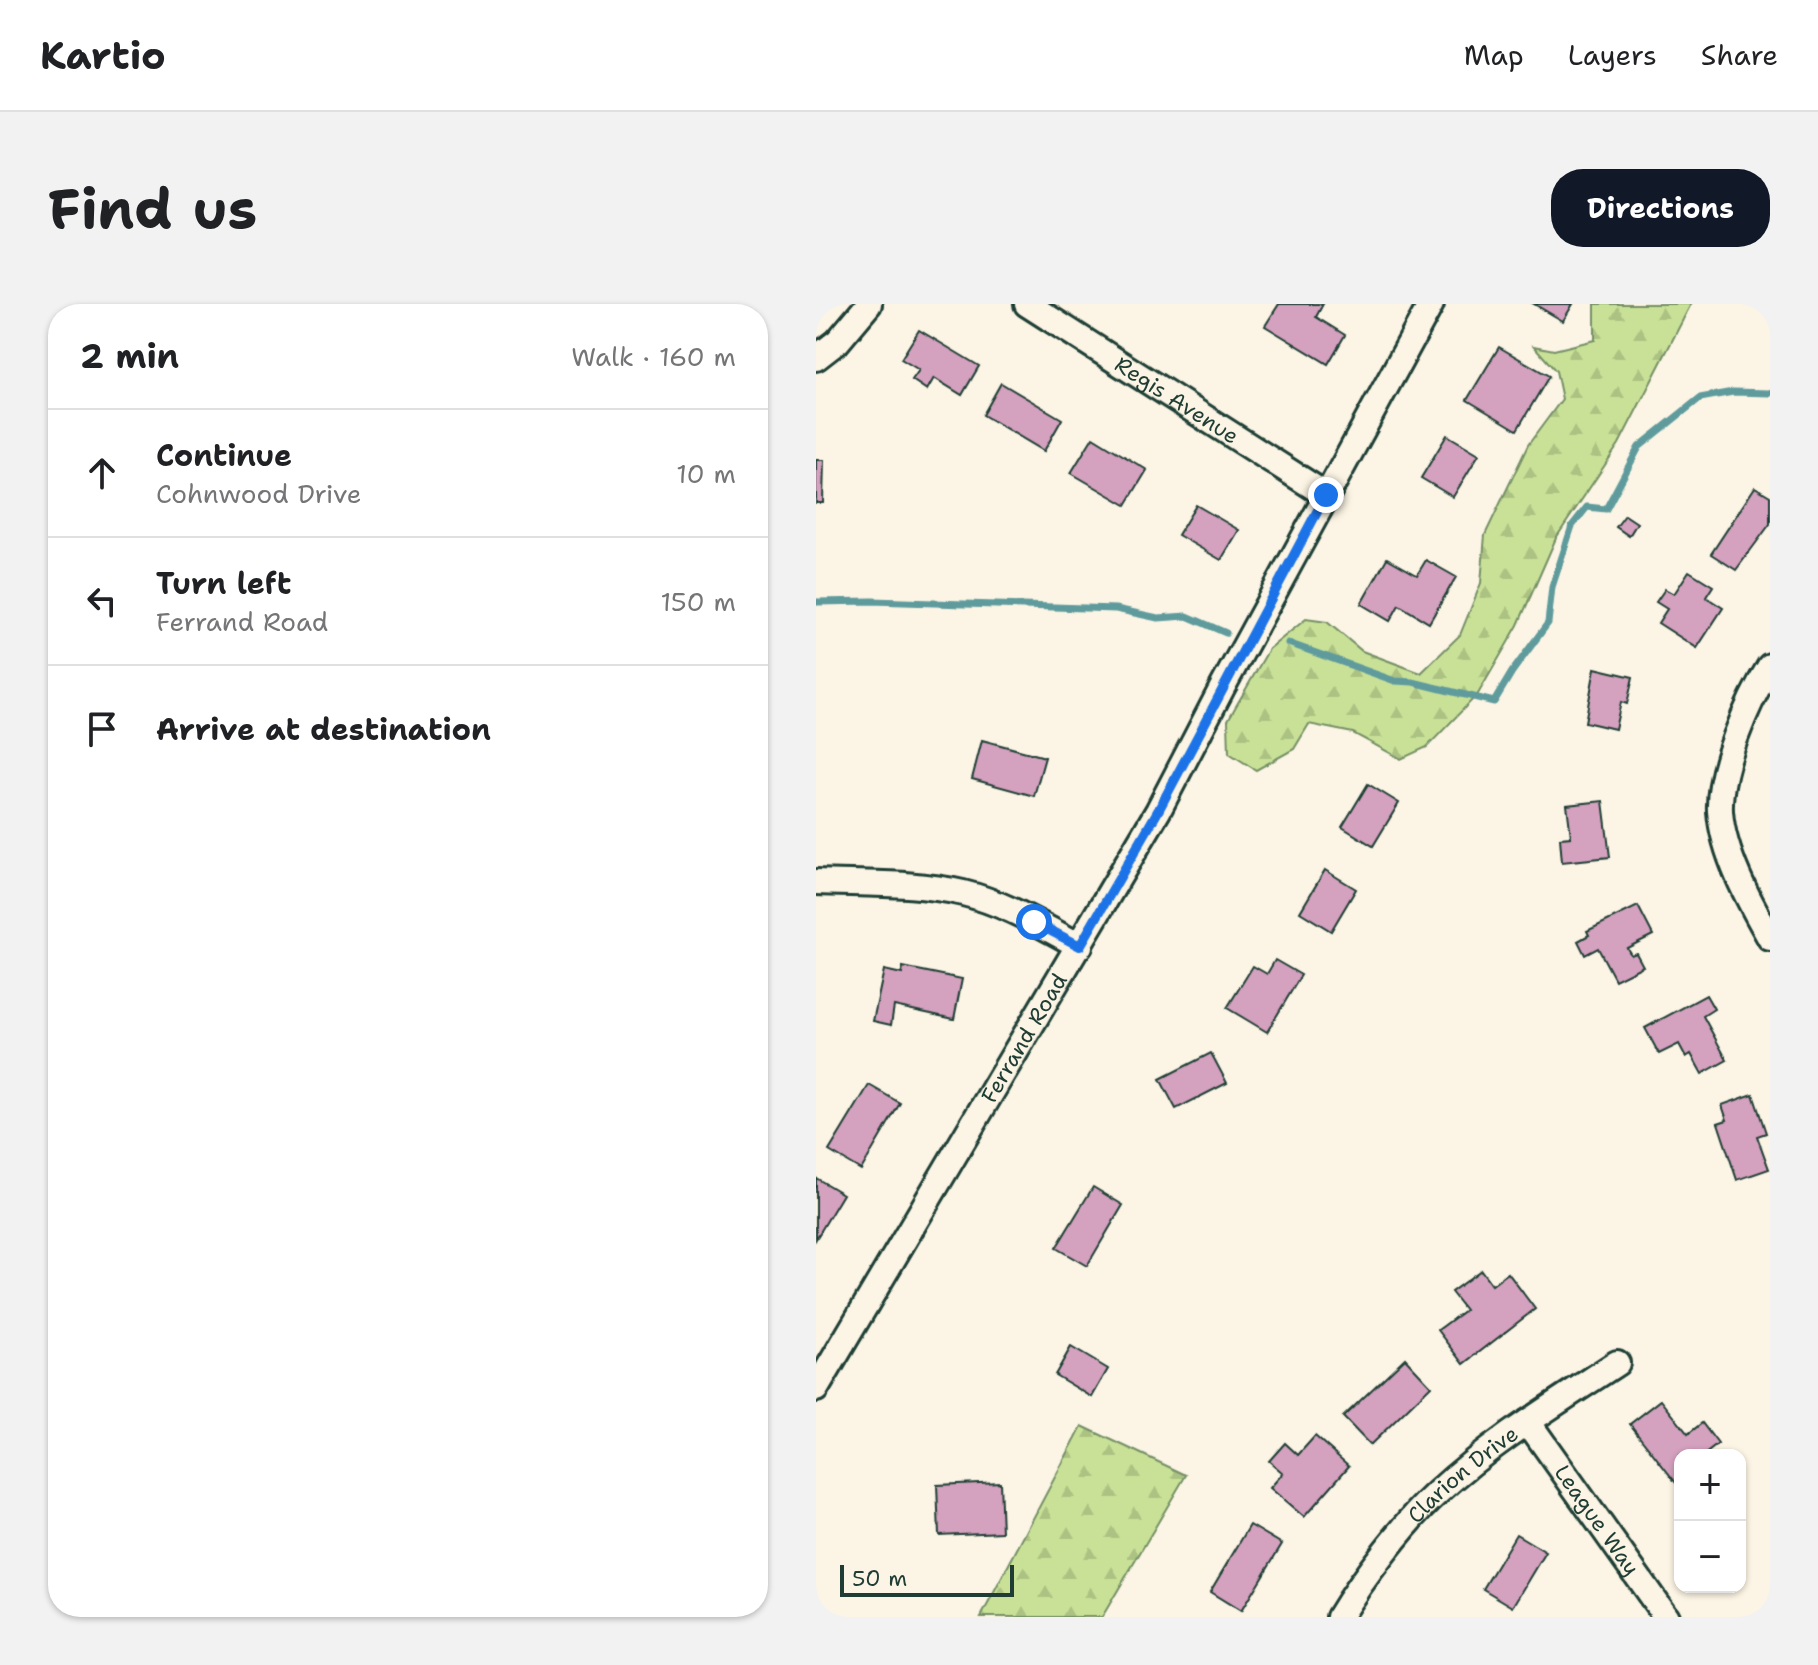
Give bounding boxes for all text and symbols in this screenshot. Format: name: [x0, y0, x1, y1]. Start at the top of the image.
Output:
text: Kartio: [40, 30, 166, 81]
text: Map: [1464, 36, 1524, 74]
text: Layers: [1568, 36, 1657, 74]
text: Share: [1701, 36, 1778, 74]
button: Directions: [1551, 169, 1770, 247]
text: Find us: [48, 171, 257, 246]
text: 2 min: [80, 333, 179, 379]
text: Walk · 160 m: [571, 339, 736, 374]
street label: Regis Avenue: [1109, 349, 1245, 450]
text: Continue: [156, 435, 292, 476]
icon: ahead: [80, 451, 124, 495]
text: 10 m: [676, 456, 736, 491]
text: Cohnwood Drive: [156, 476, 361, 511]
route end: [1308, 477, 1344, 513]
text: Turn left: [156, 563, 291, 604]
icon: left: [80, 579, 124, 623]
text: 150 m: [660, 584, 736, 619]
text: Ferrand Road: [156, 604, 328, 639]
icon: arrive: [80, 707, 124, 751]
text: Arrive at destination: [156, 709, 491, 750]
route start: [1016, 904, 1052, 940]
street label: Ferrand Road: [974, 968, 1073, 1108]
street label: Clarion Drive: [1401, 1419, 1524, 1529]
map controls: [1674, 1449, 1746, 1593]
button: +: [1674, 1449, 1746, 1521]
street label: League Way: [1548, 1459, 1647, 1581]
button: −: [1674, 1521, 1746, 1593]
scale bar: [840, 1561, 1014, 1597]
text: 50 m: [852, 1564, 907, 1593]

